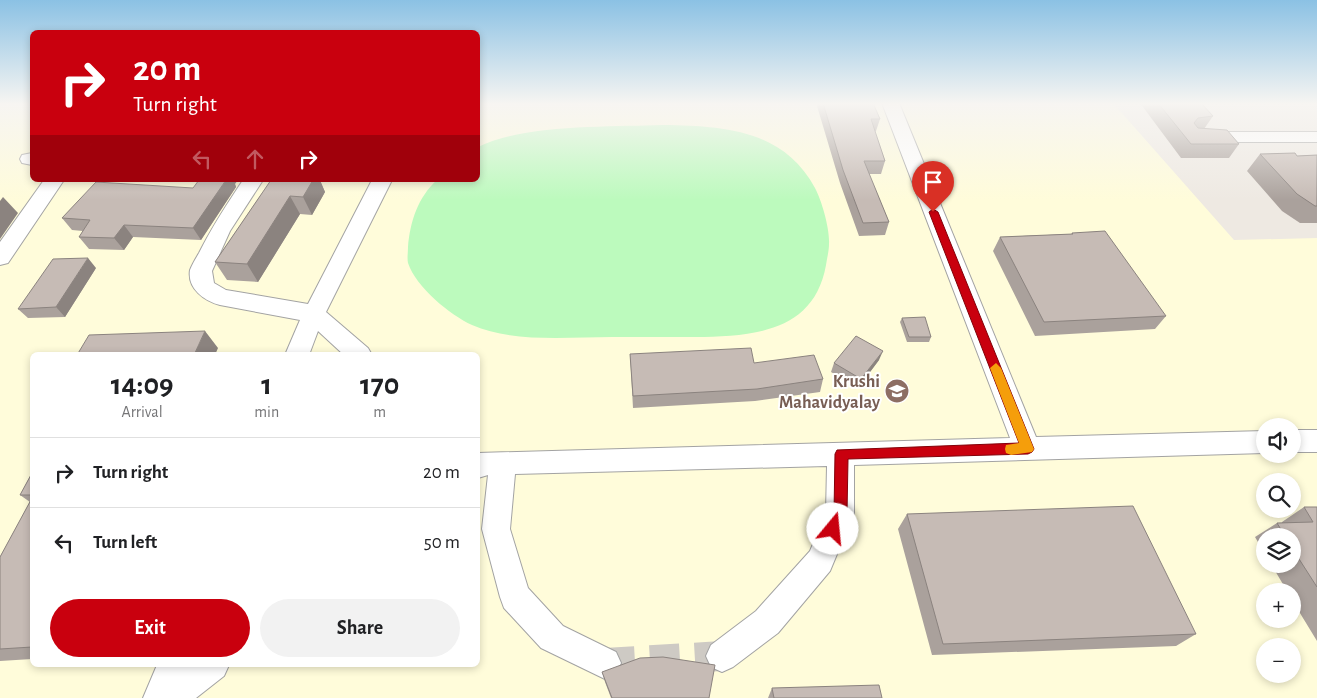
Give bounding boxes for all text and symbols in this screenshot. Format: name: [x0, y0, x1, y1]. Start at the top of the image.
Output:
icon: right: [50, 50, 115, 115]
text: 20 m: [133, 52, 201, 87]
text: Turn right: [133, 93, 217, 115]
icon: left: [188, 145, 216, 173]
icon: ahead: [241, 145, 269, 173]
icon: right: [294, 145, 322, 173]
pin: [912, 161, 954, 212]
icon: arrive: [919, 168, 947, 196]
text: 14:09: [111, 370, 174, 400]
text: 1: [261, 370, 272, 400]
text: 170: [360, 370, 399, 400]
place label: Krushi Mahavidyalay: [779, 373, 881, 412]
school or university icon: Krushi Mahavidyalay: [884, 378, 910, 404]
text: Arrival: [122, 404, 163, 420]
text: min: [254, 404, 279, 420]
text: m: [373, 404, 386, 420]
map controls: [1256, 418, 1301, 683]
button: sound: [1256, 418, 1301, 463]
icon: right: [50, 459, 78, 487]
text: Turn right: [93, 463, 168, 482]
text: 20 m: [423, 463, 460, 482]
button: search: [1256, 473, 1301, 518]
position arrow: [806, 502, 858, 554]
button: layers: [1256, 528, 1301, 573]
icon: left: [50, 529, 78, 557]
text: Turn left: [93, 533, 157, 552]
text: 50 m: [424, 533, 460, 552]
button: +: [1256, 583, 1301, 628]
button: Exit: [50, 599, 250, 657]
button: Share: [260, 599, 460, 657]
button: −: [1256, 638, 1301, 683]

